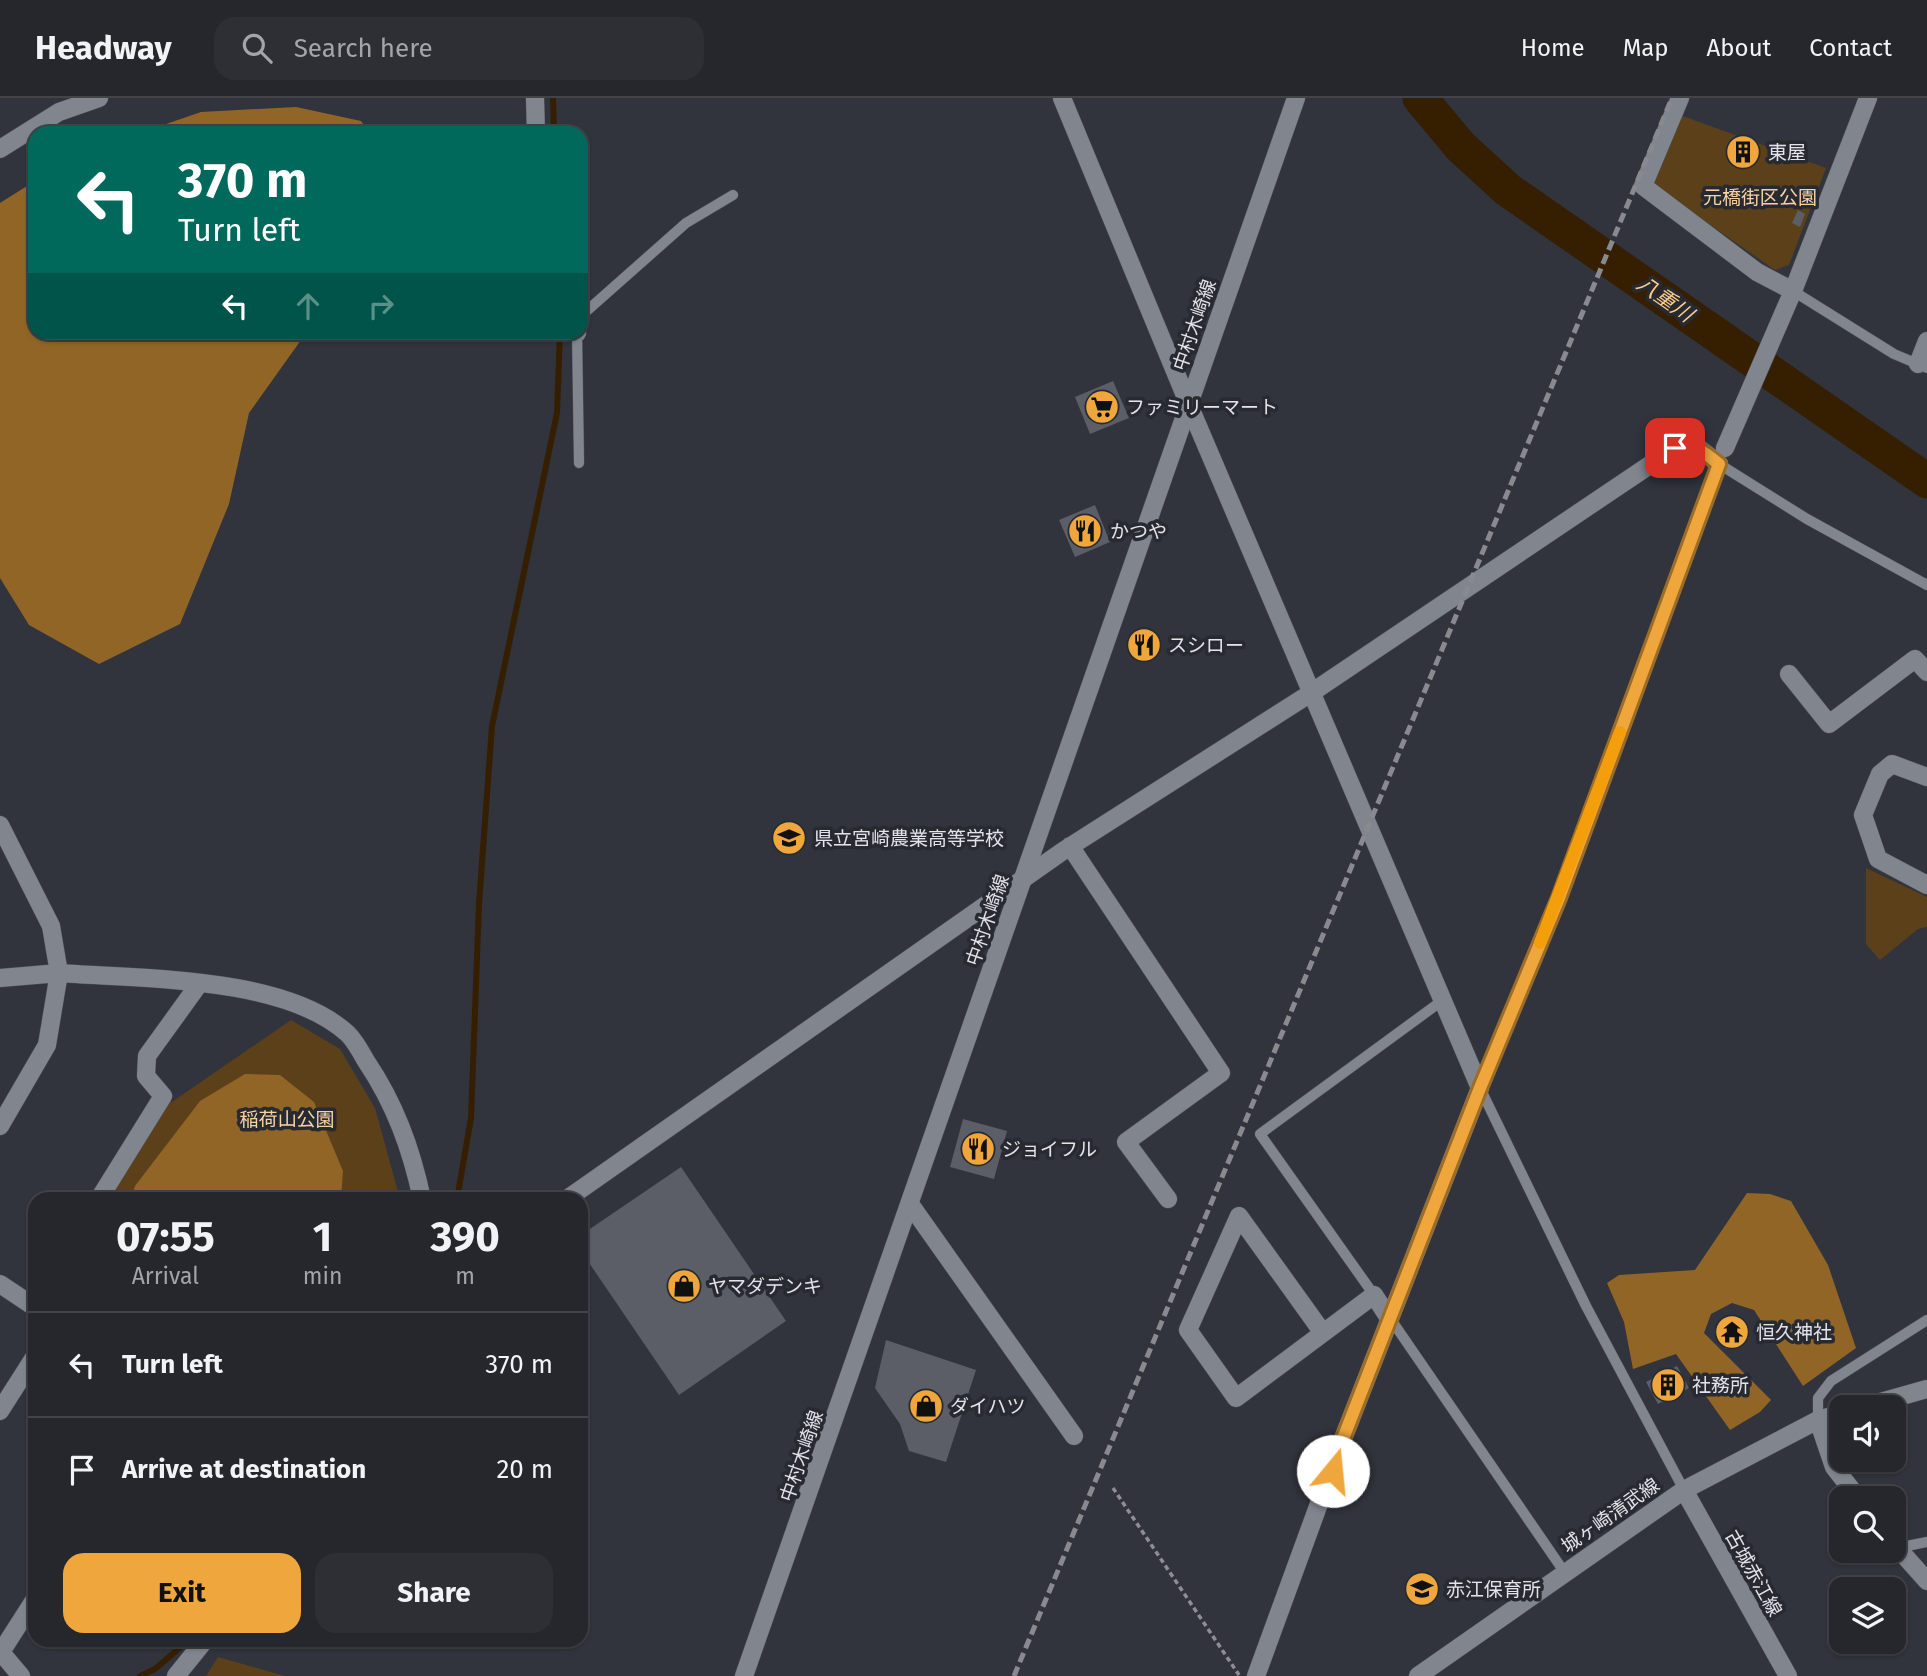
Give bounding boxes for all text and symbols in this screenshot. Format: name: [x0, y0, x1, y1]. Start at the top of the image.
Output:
search box: [214, 17, 704, 80]
text: Headway: [35, 28, 172, 68]
icon: search: [238, 29, 276, 67]
text: Search here: [294, 33, 433, 64]
text: Home: [1521, 34, 1585, 62]
text: Map: [1623, 34, 1669, 62]
text: About: [1707, 34, 1771, 62]
text: Contact: [1809, 34, 1892, 62]
building icon: 東屋: [1724, 133, 1762, 171]
place label: 東屋: [1768, 141, 1806, 164]
text: 370 m: [178, 151, 307, 210]
icon: left: [63, 154, 154, 245]
park label: 元橋街区公園: [1703, 186, 1817, 209]
text: Turn left: [178, 211, 300, 249]
water label: 八重川: [1632, 270, 1700, 329]
street label: 中村木崎線: [1168, 276, 1221, 374]
icon: left: [216, 287, 254, 325]
icon: ahead: [289, 287, 327, 325]
icon: right: [362, 287, 400, 325]
supermarket icon: ファミリーマート: [1083, 388, 1121, 426]
place label: ファミリーマート: [1126, 396, 1278, 419]
pin: [1645, 418, 1705, 478]
icon: arrive: [1656, 429, 1694, 467]
restaurant icon: かつや: [1066, 512, 1104, 550]
place label: かつや: [1110, 520, 1167, 543]
restaurant icon: スシロー: [1125, 626, 1163, 664]
place label: スシロー: [1168, 634, 1244, 657]
school or university icon: 県立宮崎農業高等学校: [770, 819, 808, 857]
place label: 県立宮崎農業高等学校: [814, 827, 1004, 850]
street label: 中村木崎線: [961, 871, 1014, 969]
park label: 稲荷山公園: [239, 1108, 335, 1131]
restaurant icon: ジョイフル: [959, 1130, 997, 1168]
place label: ジョイフル: [1002, 1138, 1097, 1161]
text: 07:55: [116, 1212, 215, 1262]
text: 1: [313, 1212, 332, 1262]
text: 390: [430, 1212, 500, 1262]
text: Arrival: [132, 1262, 199, 1290]
text: min: [303, 1262, 342, 1290]
text: m: [455, 1262, 475, 1290]
shop icon: ヤマダデンキ: [665, 1267, 703, 1305]
place label: ヤマダデンキ: [708, 1275, 822, 1298]
temple icon: 恒久神社: [1713, 1313, 1751, 1351]
place label: 恒久神社: [1756, 1321, 1832, 1344]
icon: left: [63, 1346, 101, 1384]
text: Turn left: [122, 1349, 223, 1380]
text: 370 m: [485, 1349, 553, 1380]
building icon: 社務所: [1649, 1366, 1687, 1404]
place label: 社務所: [1692, 1374, 1749, 1397]
shop icon: ダイハツ: [907, 1387, 945, 1425]
place label: ダイハツ: [950, 1395, 1026, 1418]
map controls: [1829, 1395, 1906, 1654]
button: sound: [1829, 1395, 1906, 1472]
street label: 中村木崎線: [775, 1407, 828, 1505]
position arrow: [1296, 1434, 1370, 1508]
icon: arrive: [63, 1451, 101, 1489]
text: Arrive at destination: [122, 1454, 366, 1485]
text: 20 m: [496, 1454, 553, 1485]
street label: 城ヶ崎清武線: [1557, 1473, 1664, 1558]
button: search: [1829, 1486, 1906, 1563]
street label: 古城赤江線: [1720, 1526, 1787, 1620]
button: Exit: [63, 1553, 301, 1633]
button: Share: [315, 1553, 553, 1633]
school or university icon: 赤江保育所: [1403, 1570, 1441, 1608]
button: layers: [1829, 1577, 1906, 1654]
place label: 赤江保育所: [1446, 1578, 1541, 1601]

